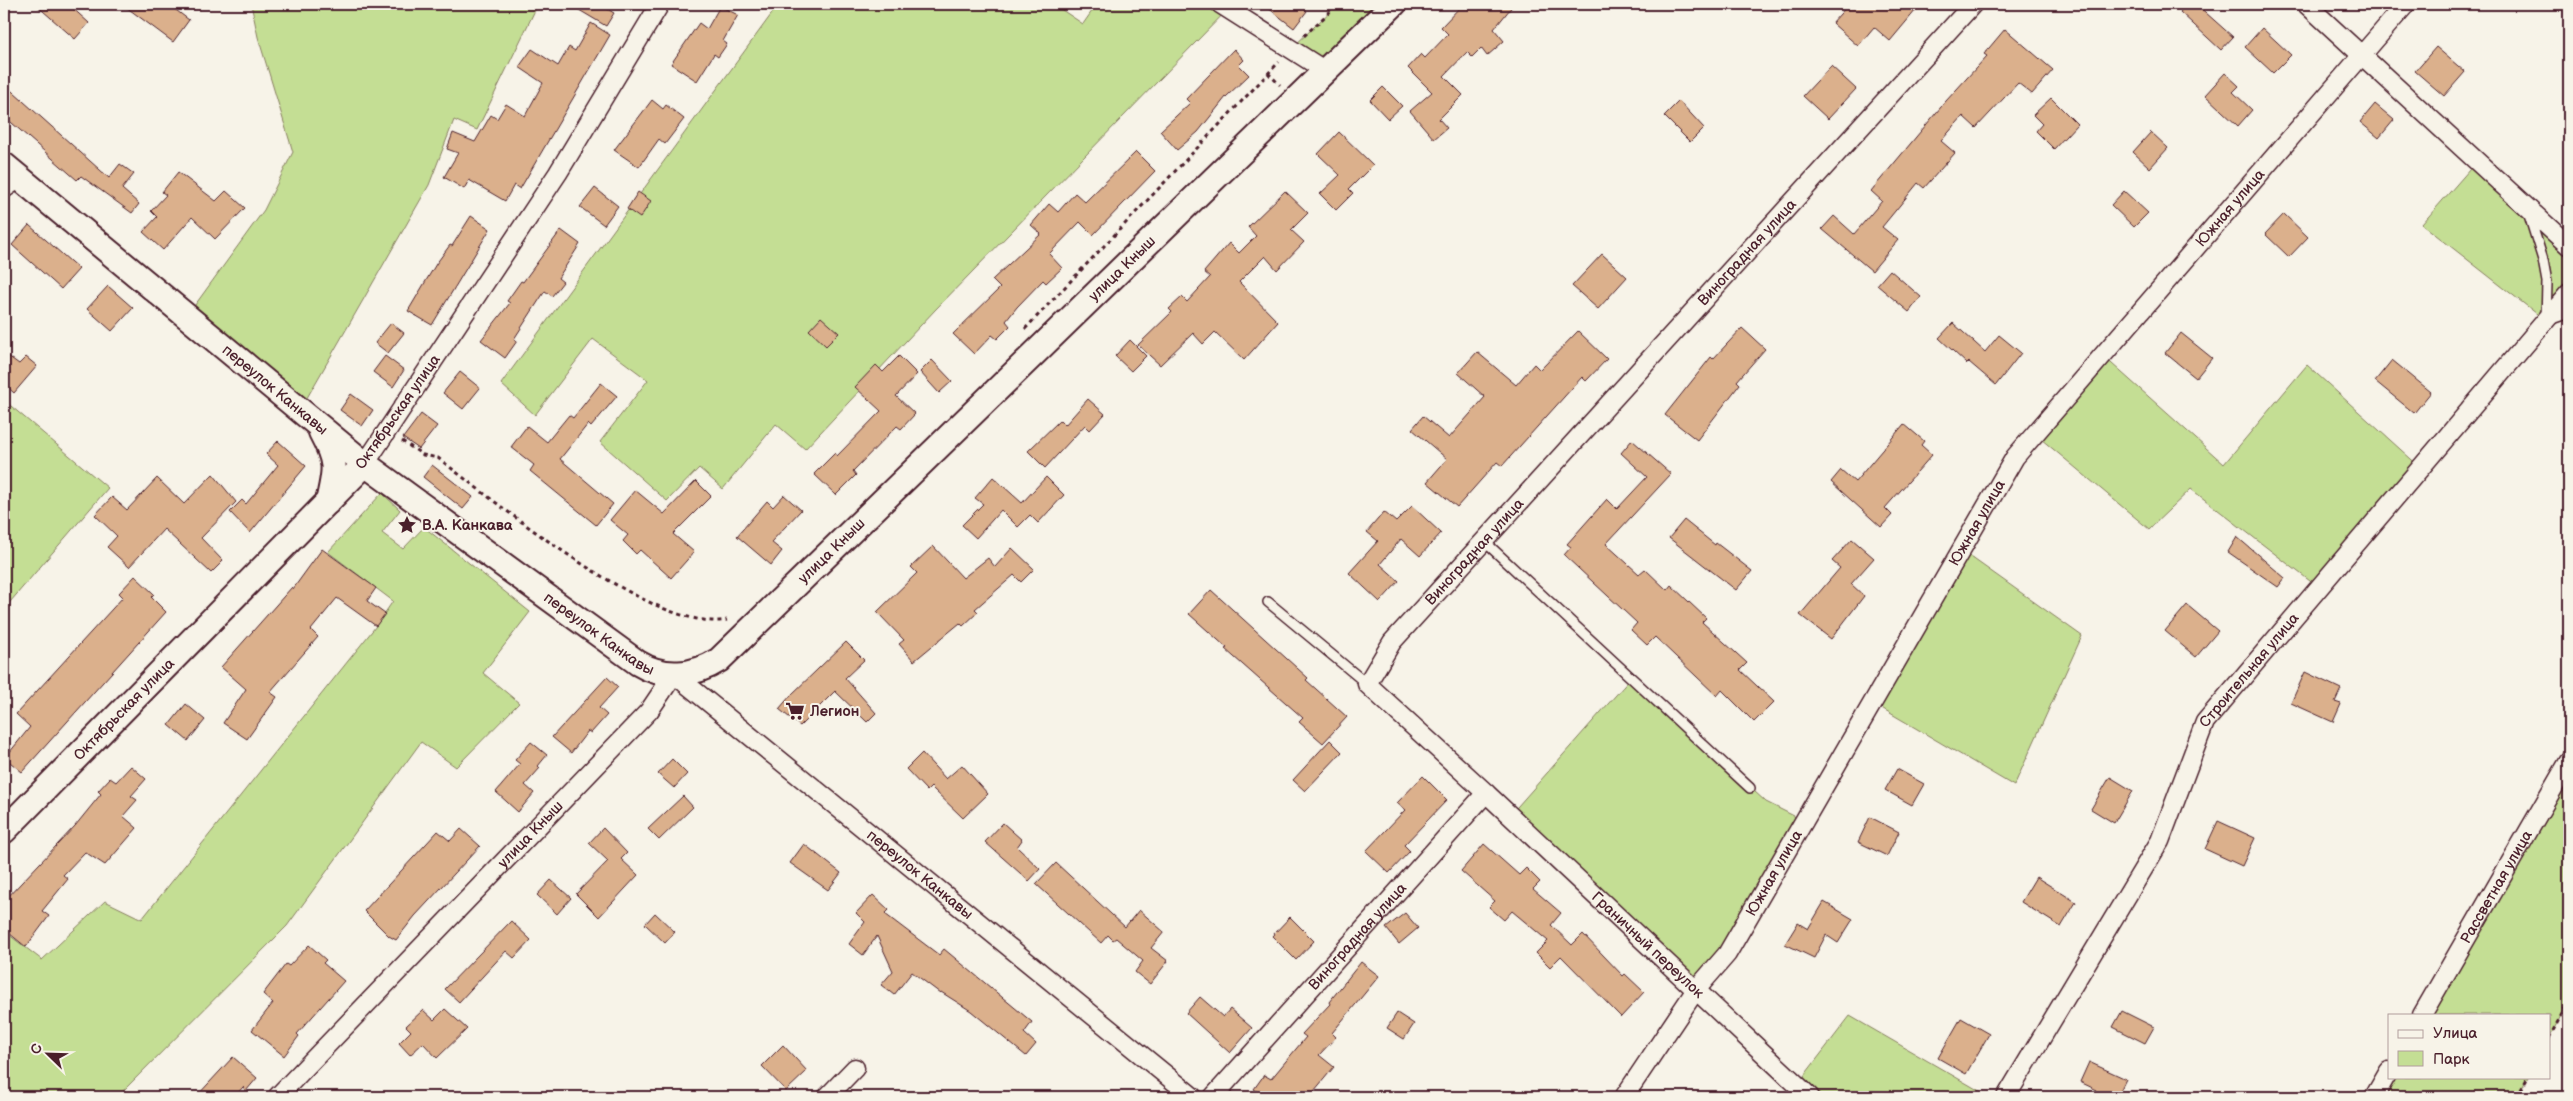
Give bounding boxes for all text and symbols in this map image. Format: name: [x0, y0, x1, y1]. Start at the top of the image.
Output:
street label: Южная улица: [2191, 165, 2269, 251]
street label: Виноградная улица: [1693, 195, 1800, 310]
street label: улица Кныш: [1084, 232, 1159, 305]
street label: переулок Канкавы: [218, 340, 332, 439]
street label: Октябрьская улица: [351, 351, 445, 473]
street label: Южная улица: [1945, 476, 2009, 569]
street label: Виноградная улица: [1421, 494, 1528, 609]
place icon: В.А. Канкава: [396, 514, 418, 536]
street label: улица Кныш: [794, 514, 869, 588]
place label: В.А. Канкава: [422, 516, 513, 535]
street label: переулок Канкавы: [540, 588, 657, 679]
street label: Строительная улица: [2195, 609, 2303, 731]
street label: Октябрьская улица: [69, 654, 179, 764]
supermarket icon: Легион: [784, 700, 806, 722]
place label: Легион: [809, 702, 859, 721]
street label: улица Кныш: [494, 797, 567, 872]
street label: переулок Канкавы: [863, 826, 977, 923]
street label: Южная улица: [1741, 826, 1806, 920]
street label: Рассветная улица: [2456, 827, 2536, 947]
street label: Виноградная улица: [1304, 879, 1411, 994]
street label: Граничный переулок: [1588, 888, 1708, 1002]
legend: [2388, 1014, 2550, 1078]
text: Улица: [2433, 1024, 2478, 1043]
north arrow: [22, 1028, 72, 1078]
text: С: [27, 1041, 46, 1057]
text: Парк: [2433, 1050, 2470, 1069]

